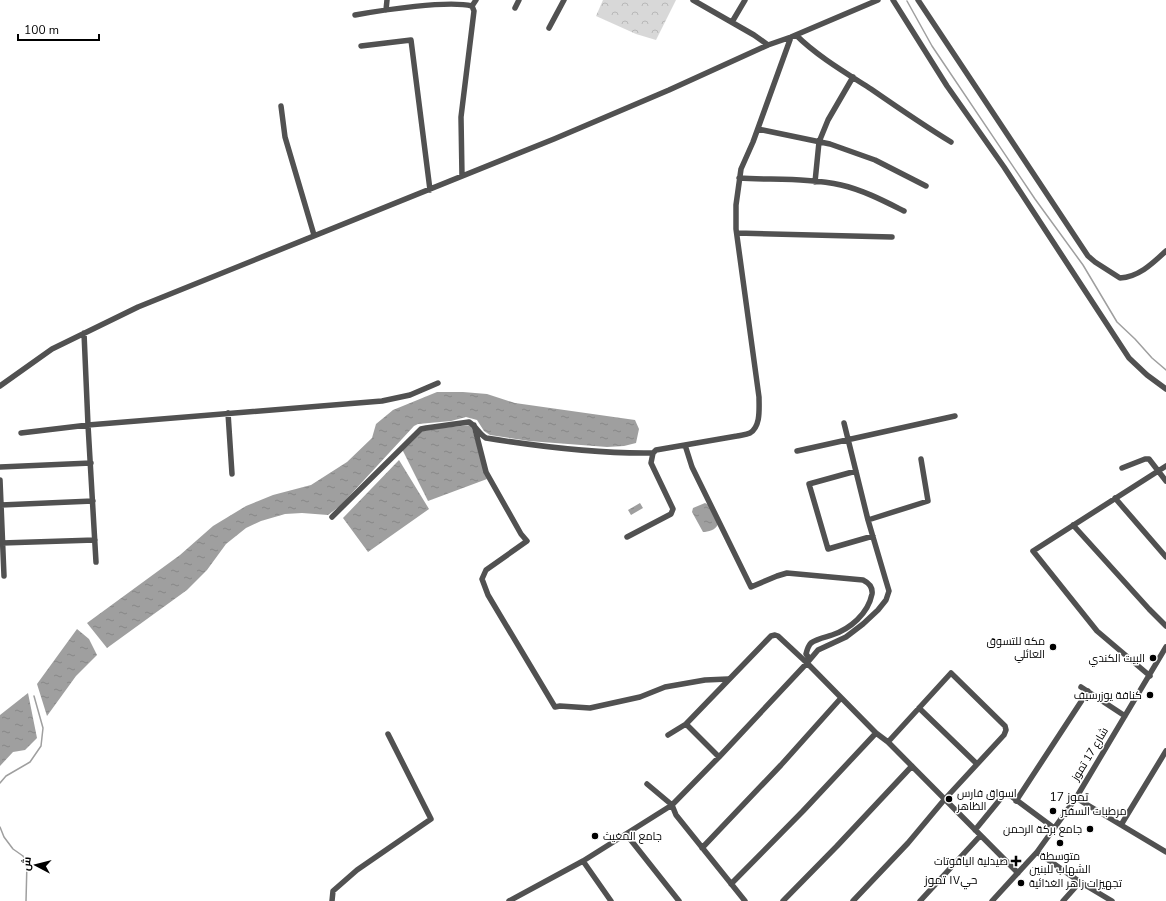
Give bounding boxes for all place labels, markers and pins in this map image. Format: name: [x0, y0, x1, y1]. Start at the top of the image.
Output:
place label: مكه للتسوق العائلي: [987, 634, 1045, 663]
marker: مكه للتسوق العائلي: [1048, 642, 1058, 652]
place label: البيت الكندي: [1089, 651, 1145, 667]
marker: البيت الكندي: [1148, 653, 1158, 663]
place label: كنافة يوزرسيف: [1074, 688, 1142, 703]
marker: كنافة يوزرسيف: [1145, 690, 1155, 700]
place label: اسواق فارس الظاهر: [956, 786, 1017, 814]
marker: اسواق فارس الظاهر: [944, 794, 954, 804]
place label: مرطبات السفير: [1060, 804, 1127, 819]
marker: مرطبات السفير: [1048, 806, 1058, 816]
place label: جامع بركة الرحمن: [1003, 822, 1082, 837]
marker: جامع بركة الرحمن: [1085, 824, 1095, 834]
place label: جامع المغيث: [603, 829, 662, 844]
marker: جامع المغيث: [590, 831, 600, 841]
marker: متوسطة الشهاب للبنين: [1055, 838, 1065, 848]
place label: متوسطة الشهاب للبنين: [1029, 849, 1091, 877]
place label: صيدلية الياقوتات: [934, 854, 1008, 869]
marker: صيدلية الياقوتات: [1011, 856, 1021, 866]
place label: تجهيزات زاهر الغذائية: [1029, 876, 1122, 891]
marker: تجهيزات زاهر الغذائية: [1016, 878, 1026, 888]

